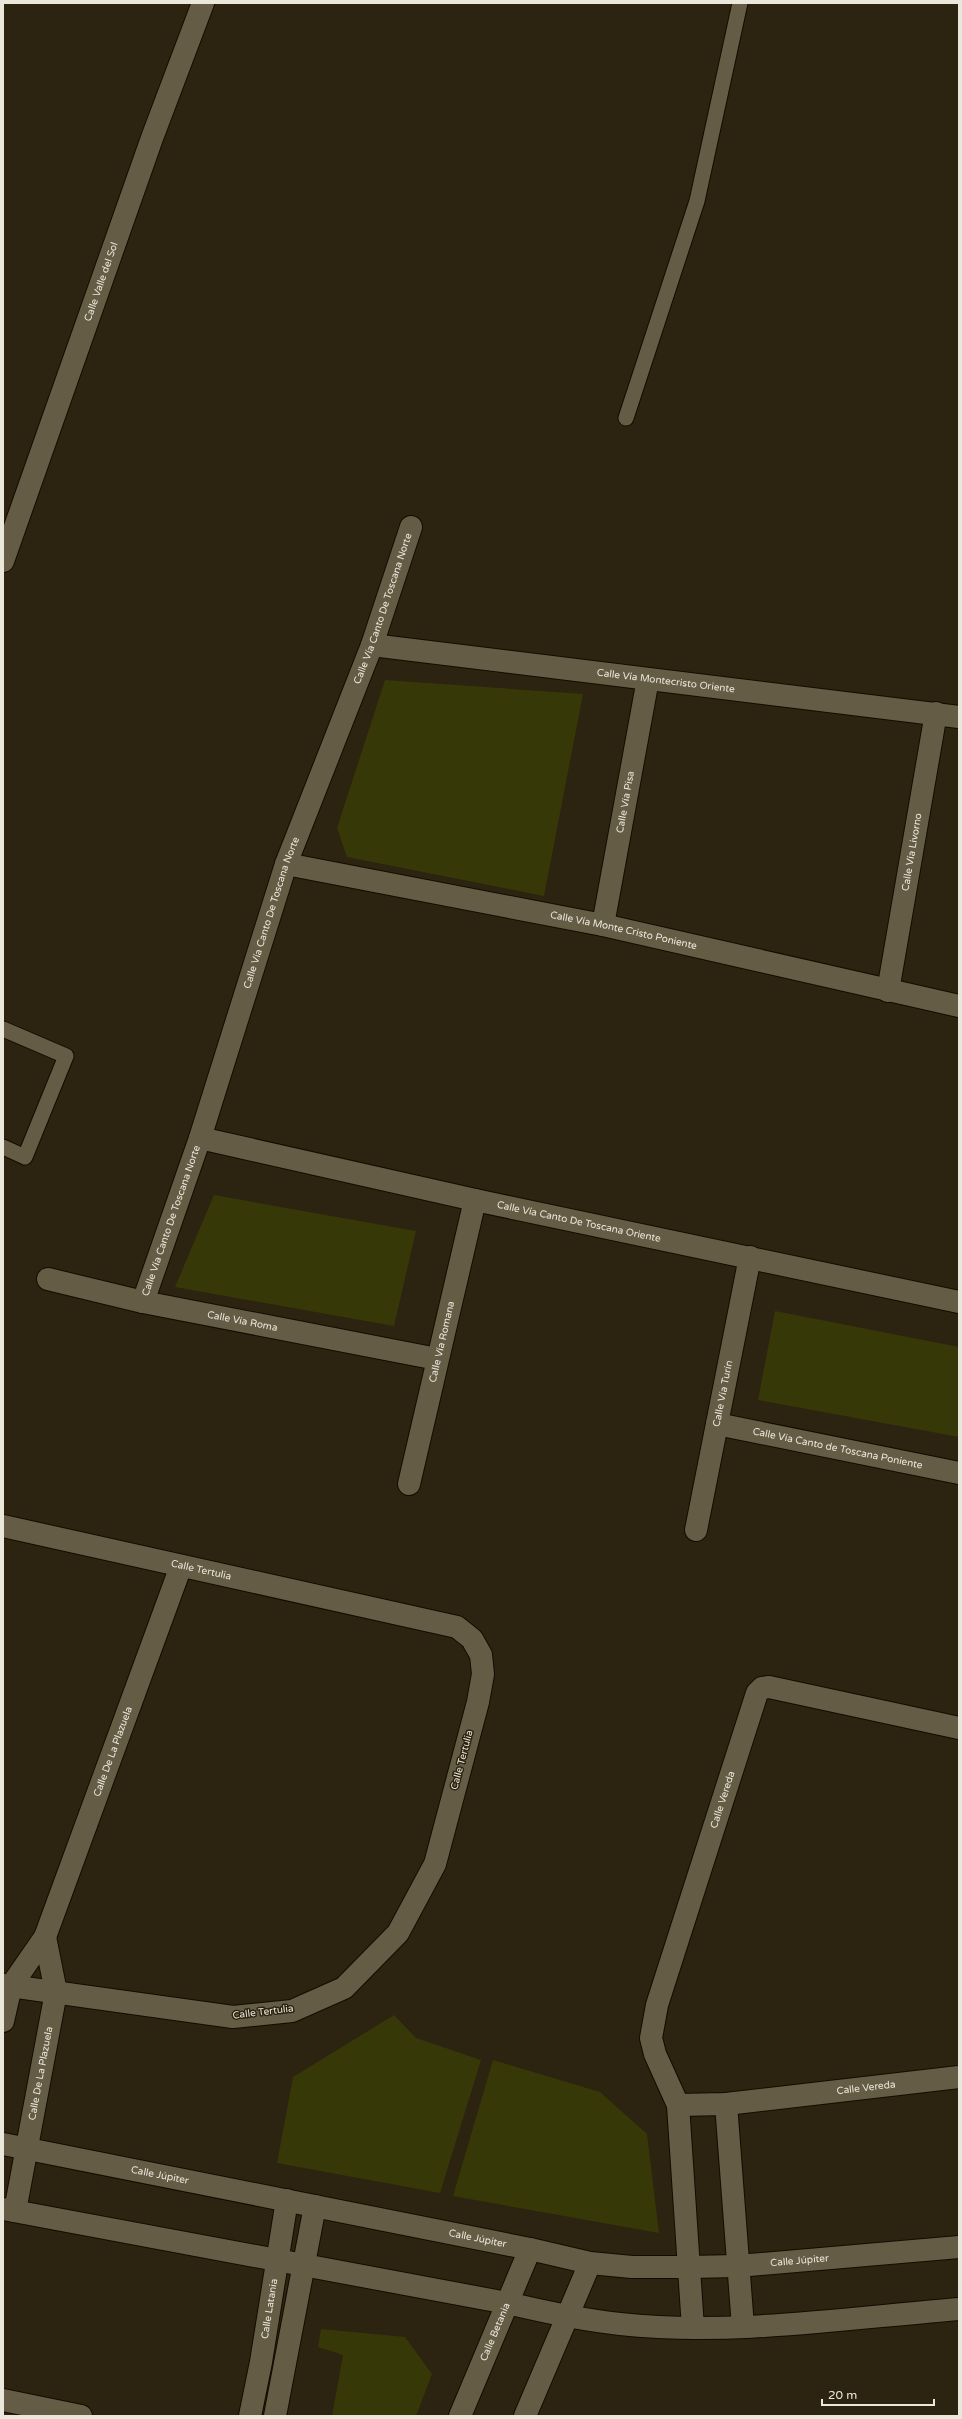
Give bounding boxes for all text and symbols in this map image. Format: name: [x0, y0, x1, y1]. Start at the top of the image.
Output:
street label: Calle Valle del Sol: [82, 241, 121, 323]
street label: Calle Vía Canto De Toscana Norte: [351, 531, 415, 686]
street label: Calle Vía Montecristo Oriente: [596, 667, 736, 695]
street label: Calle Vía Pisa: [614, 770, 637, 834]
street label: Calle Vía Livorno: [899, 812, 925, 892]
street label: Calle Vía Canto De Toscana Norte: [241, 835, 302, 990]
street label: Calle Vía Monte Cristo Poniente: [549, 909, 698, 952]
street label: Calle Vía Canto De Toscana Norte: [139, 1143, 203, 1298]
street label: Calle Vía Canto De Toscana Oriente: [496, 1199, 662, 1245]
street label: Calle Vía Romana: [427, 1300, 457, 1384]
street label: Calle Vía Roma: [206, 1309, 279, 1334]
street label: Calle Vía Turín: [711, 1359, 735, 1428]
street label: Calle Vía Canto de Toscana Poniente: [752, 1425, 924, 1472]
street label: Calle Tertulia: [170, 1558, 232, 1583]
street label: Calle De La Plazuela: [91, 1705, 135, 1798]
street label: Calle Tertulia: [448, 1729, 476, 1791]
street label: Calle Vereda: [708, 1770, 738, 1830]
street label: Calle Tertulia: [232, 2002, 294, 2022]
street label: Calle De La Plazuela: [26, 2026, 55, 2121]
street label: Calle Vereda: [836, 2078, 896, 2097]
street label: Calle Júpiter: [130, 2164, 190, 2187]
street label: Calle Júpiter: [448, 2227, 508, 2250]
street label: Calle Júpiter: [770, 2252, 830, 2269]
street label: Calle Latania: [259, 2278, 280, 2340]
street label: Calle Betania: [478, 2301, 513, 2363]
scale bar: [822, 2381, 934, 2407]
text: 20 m: [828, 2388, 857, 2402]

